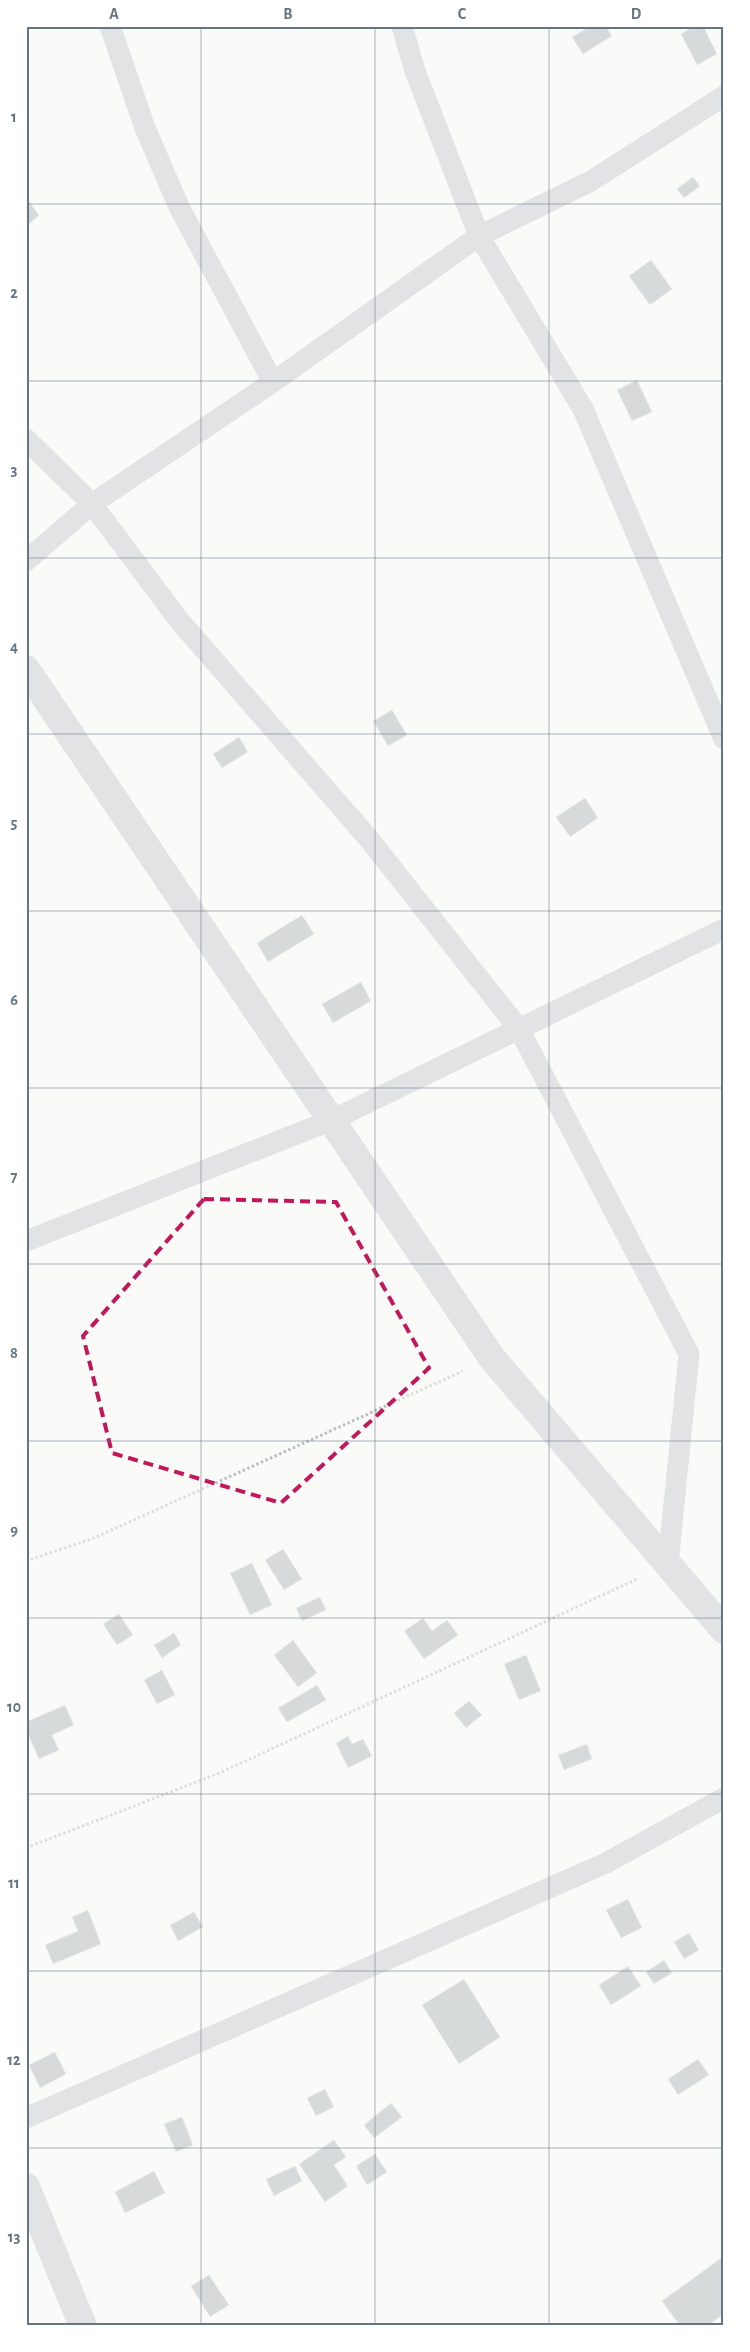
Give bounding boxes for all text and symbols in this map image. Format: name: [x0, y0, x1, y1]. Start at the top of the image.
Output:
text: A: [109, 6, 119, 22]
text: B: [283, 6, 293, 22]
text: C: [458, 6, 467, 22]
text: D: [631, 6, 642, 22]
text: 1: [11, 109, 17, 125]
text: 2: [10, 285, 18, 301]
text: 3: [11, 462, 18, 478]
text: 4: [10, 639, 18, 655]
text: 5: [11, 815, 18, 831]
text: 6: [10, 992, 18, 1008]
text: 7: [11, 1169, 18, 1185]
text: 8: [10, 1345, 18, 1361]
text: 9: [10, 1522, 18, 1538]
text: 10: [7, 1699, 21, 1715]
text: 11: [8, 1875, 20, 1891]
text: 12: [7, 2052, 21, 2068]
text: 13: [8, 2229, 20, 2245]

